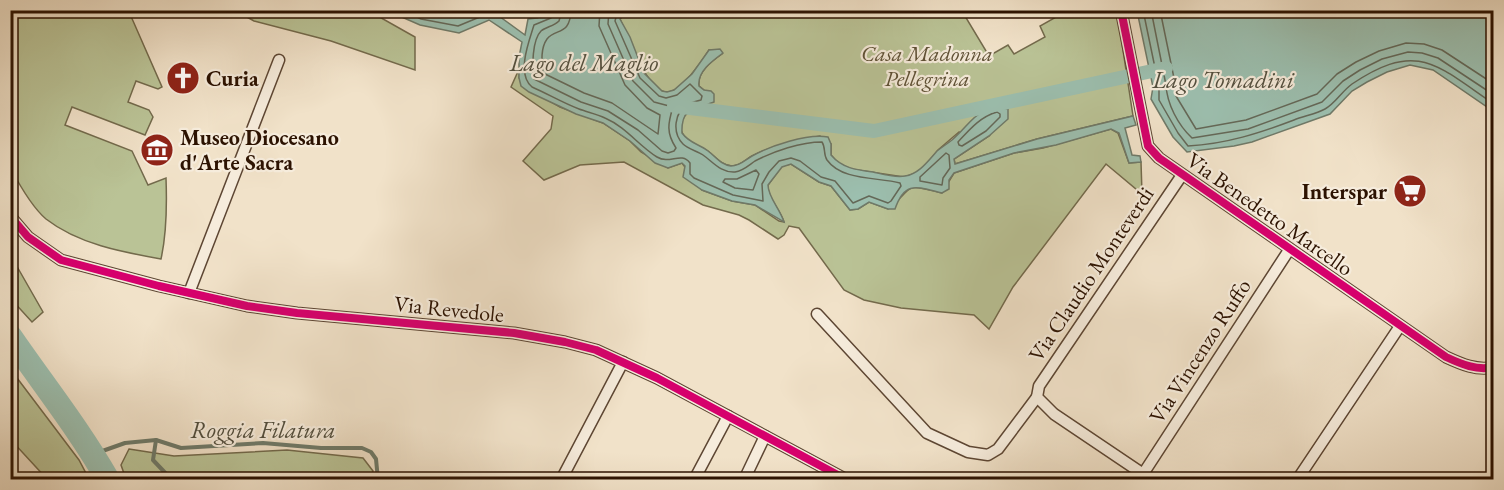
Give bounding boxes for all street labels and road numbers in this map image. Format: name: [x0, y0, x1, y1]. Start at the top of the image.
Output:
street label: Via Benedetto Marcello: [1181, 146, 1359, 283]
street label: Via Claudio Monteverdi: [1022, 181, 1160, 367]
street label: Via Vincenzo Ruffo: [1142, 273, 1258, 429]
street label: Via Revedole: [393, 289, 506, 329]

